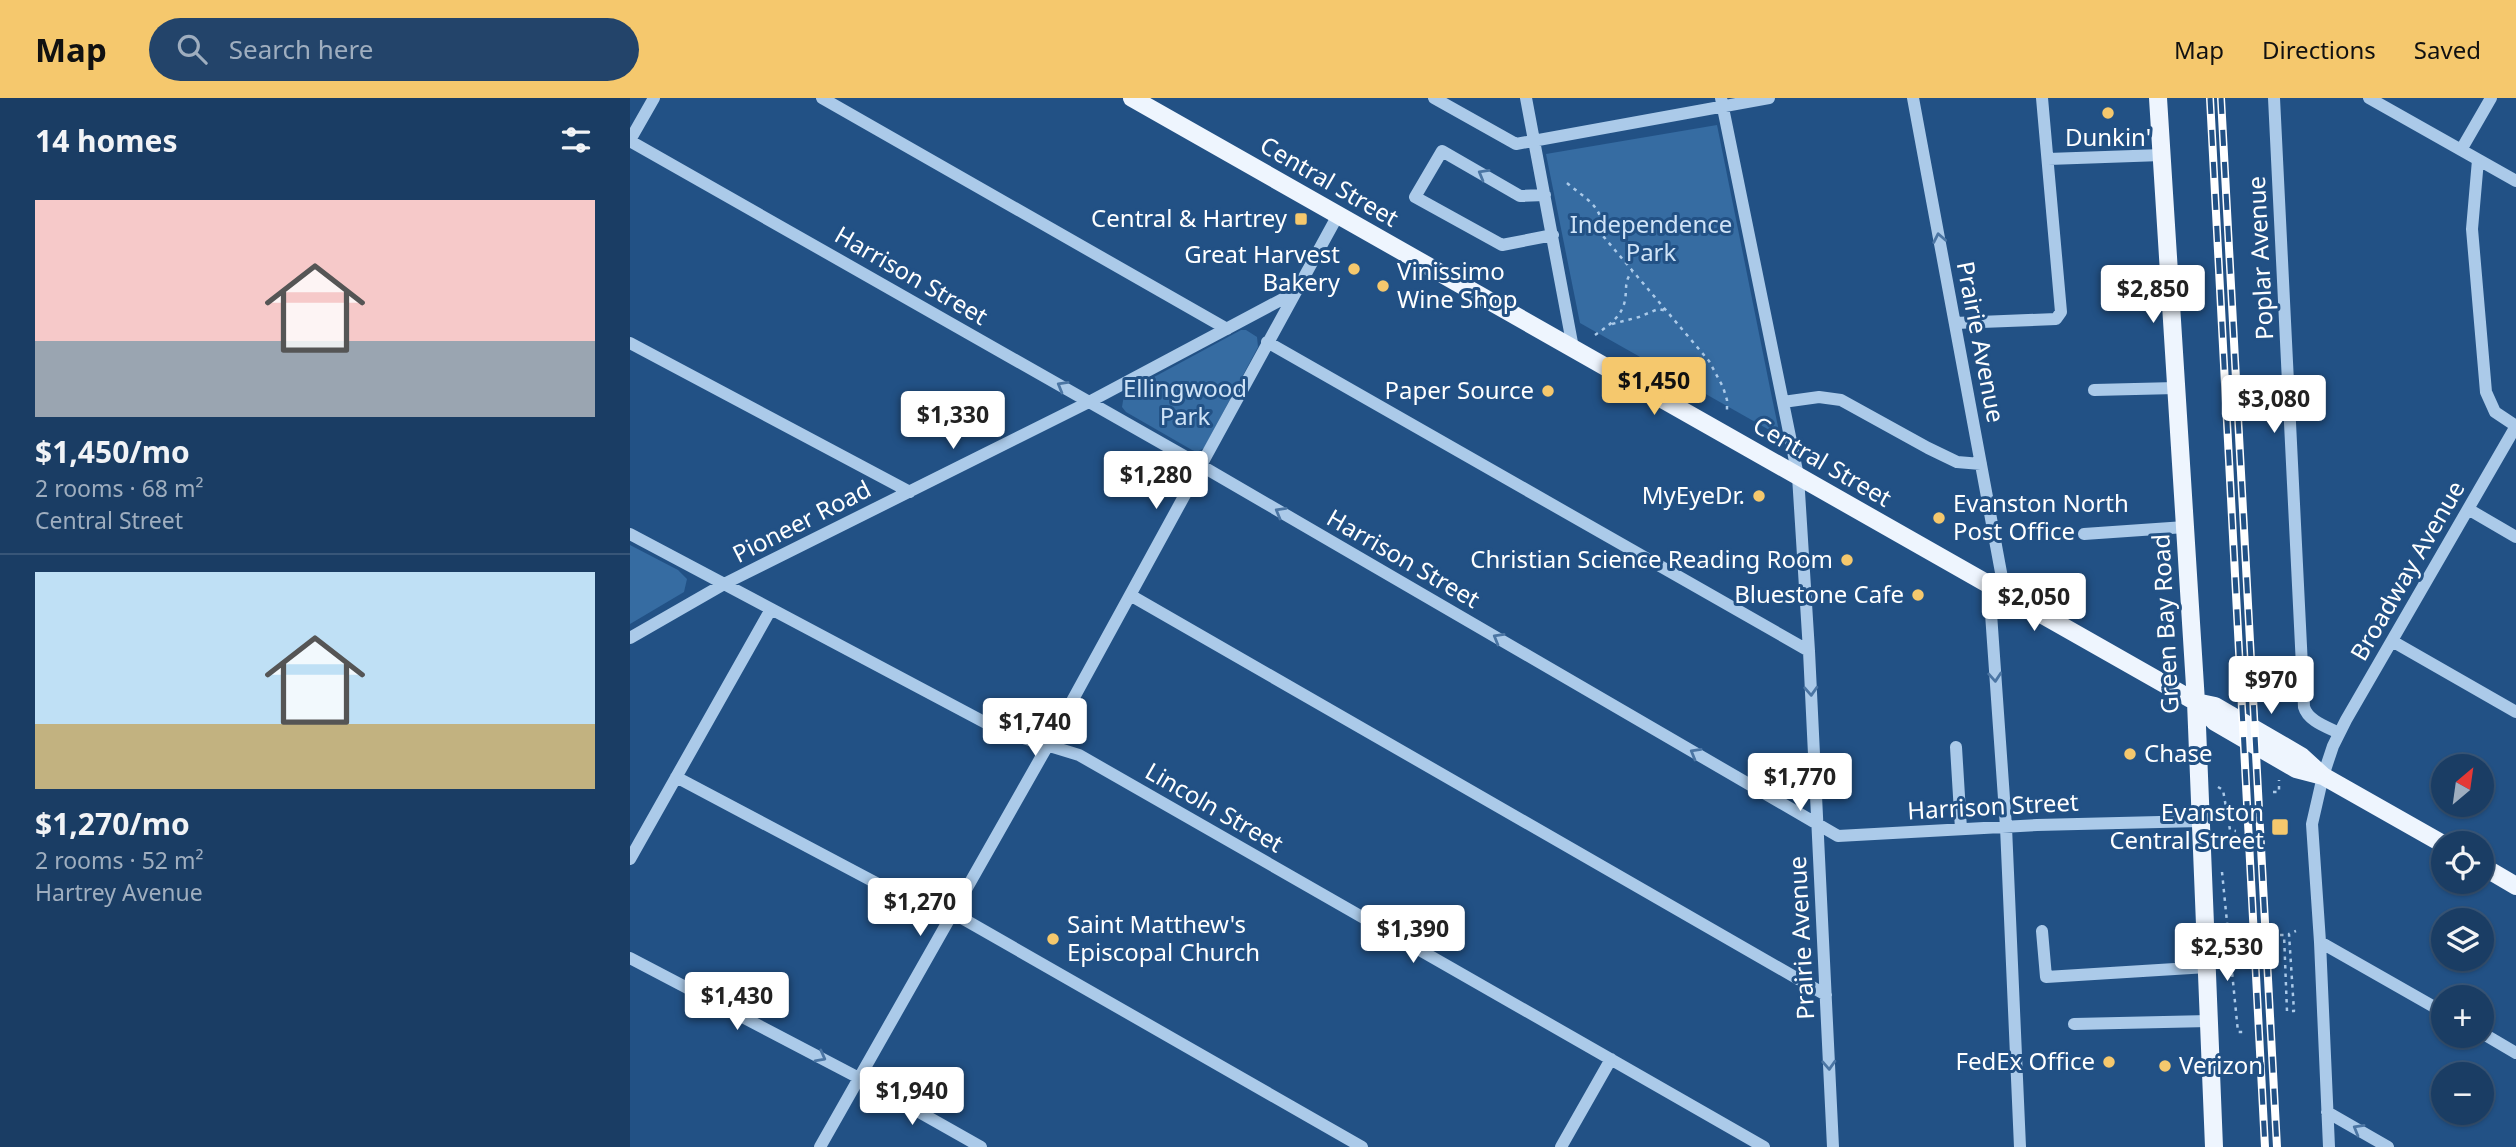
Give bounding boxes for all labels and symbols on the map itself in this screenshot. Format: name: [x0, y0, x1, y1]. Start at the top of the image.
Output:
marker: Dunkin': [2100, 105, 2116, 121]
place label: Dunkin': [2065, 120, 2151, 153]
street label: Central Street: [1255, 128, 1405, 234]
one-way arrow: [1477, 169, 1490, 182]
street label: Poplar Avenue: [2239, 175, 2280, 341]
place label: Central & Hartrey: [1091, 201, 1288, 234]
park label: Independence Park: [1570, 207, 1732, 268]
marker: Central & Hartrey: [1293, 211, 1309, 227]
street label: Harrison Street: [829, 218, 994, 332]
one-way arrow: [1932, 232, 1947, 244]
place label: Great Harvest Bakery: [1184, 237, 1341, 298]
place label: Vinissimo Wine Shop: [1397, 254, 1517, 315]
street label: Prairie Avenue: [1950, 258, 2013, 425]
marker: Great Harvest Bakery: [1346, 261, 1362, 277]
pin: $2,850: [2096, 266, 2210, 325]
marker: Vinissimo Wine Shop: [1375, 278, 1391, 294]
pin: $1,450: [1597, 358, 1711, 417]
park label: Ellingwood Park: [1123, 371, 1247, 432]
place label: Paper Source: [1385, 373, 1534, 406]
pin: $3,080: [2217, 376, 2331, 435]
one-way arrow: [1056, 381, 1069, 394]
marker: Paper Source: [1540, 383, 1556, 399]
pin: $1,330: [896, 392, 1010, 451]
street label: Central Street: [1748, 408, 1898, 514]
pin: $1,280: [1099, 452, 1213, 511]
street label: Pioneer Road: [727, 472, 876, 570]
street label: Broadway Avenue: [2342, 474, 2472, 666]
place label: MyEyeDr.: [1642, 478, 1745, 511]
place label: Evanston North Post Office: [1953, 486, 2129, 547]
marker: MyEyeDr.: [1751, 488, 1767, 504]
street label: Harrison Street: [1321, 501, 1486, 615]
one-way arrow: [1275, 507, 1288, 520]
marker: Evanston North Post Office: [1931, 510, 1947, 526]
street label: Green Bay Road: [2143, 533, 2186, 715]
place label: Christian Science Reading Room: [1470, 542, 1833, 575]
marker: Christian Science Reading Room: [1839, 552, 1855, 568]
pin: $2,050: [1977, 574, 2091, 633]
place label: Bluestone Cafe: [1734, 577, 1904, 610]
marker: Bluestone Cafe: [1910, 587, 1926, 603]
one-way arrow: [1493, 634, 1506, 647]
pin: $970: [2230, 656, 2312, 716]
one-way arrow: [1988, 672, 2003, 683]
one-way arrow: [1804, 686, 1819, 697]
pin: $1,740: [978, 698, 1092, 758]
place label: Chase: [2144, 736, 2213, 769]
marker: Chase: [2122, 746, 2138, 762]
one-way arrow: [1689, 748, 1702, 761]
street label: Lincoln Street: [1140, 754, 1290, 860]
pin: $1,770: [1743, 754, 1857, 813]
north arrow: [2431, 754, 2494, 817]
street label: Harrison Street: [1906, 785, 2080, 826]
place label: Evanston Central Street: [2109, 795, 2264, 856]
marker: Evanston Central Street: [2270, 817, 2290, 837]
street label: Prairie Avenue: [1780, 855, 1821, 1021]
pin: $1,270: [863, 878, 977, 938]
pin: $1,390: [1356, 906, 1470, 965]
place label: Saint Matthew's Episcopal Church: [1067, 907, 1260, 968]
pin: $2,530: [2170, 924, 2284, 983]
marker: Saint Matthew's Episcopal Church: [1045, 931, 1061, 947]
pin: $1,430: [680, 972, 794, 1032]
place label: FedEx Office: [1955, 1044, 2095, 1077]
place label: Verizon: [2179, 1048, 2263, 1081]
one-way arrow: [814, 1049, 826, 1063]
marker: FedEx Office: [2101, 1054, 2117, 1070]
marker: Verizon: [2157, 1058, 2173, 1074]
one-way arrow: [1822, 1060, 1837, 1071]
pin: $1,940: [855, 1068, 969, 1127]
one-way arrow: [2352, 1124, 2365, 1137]

